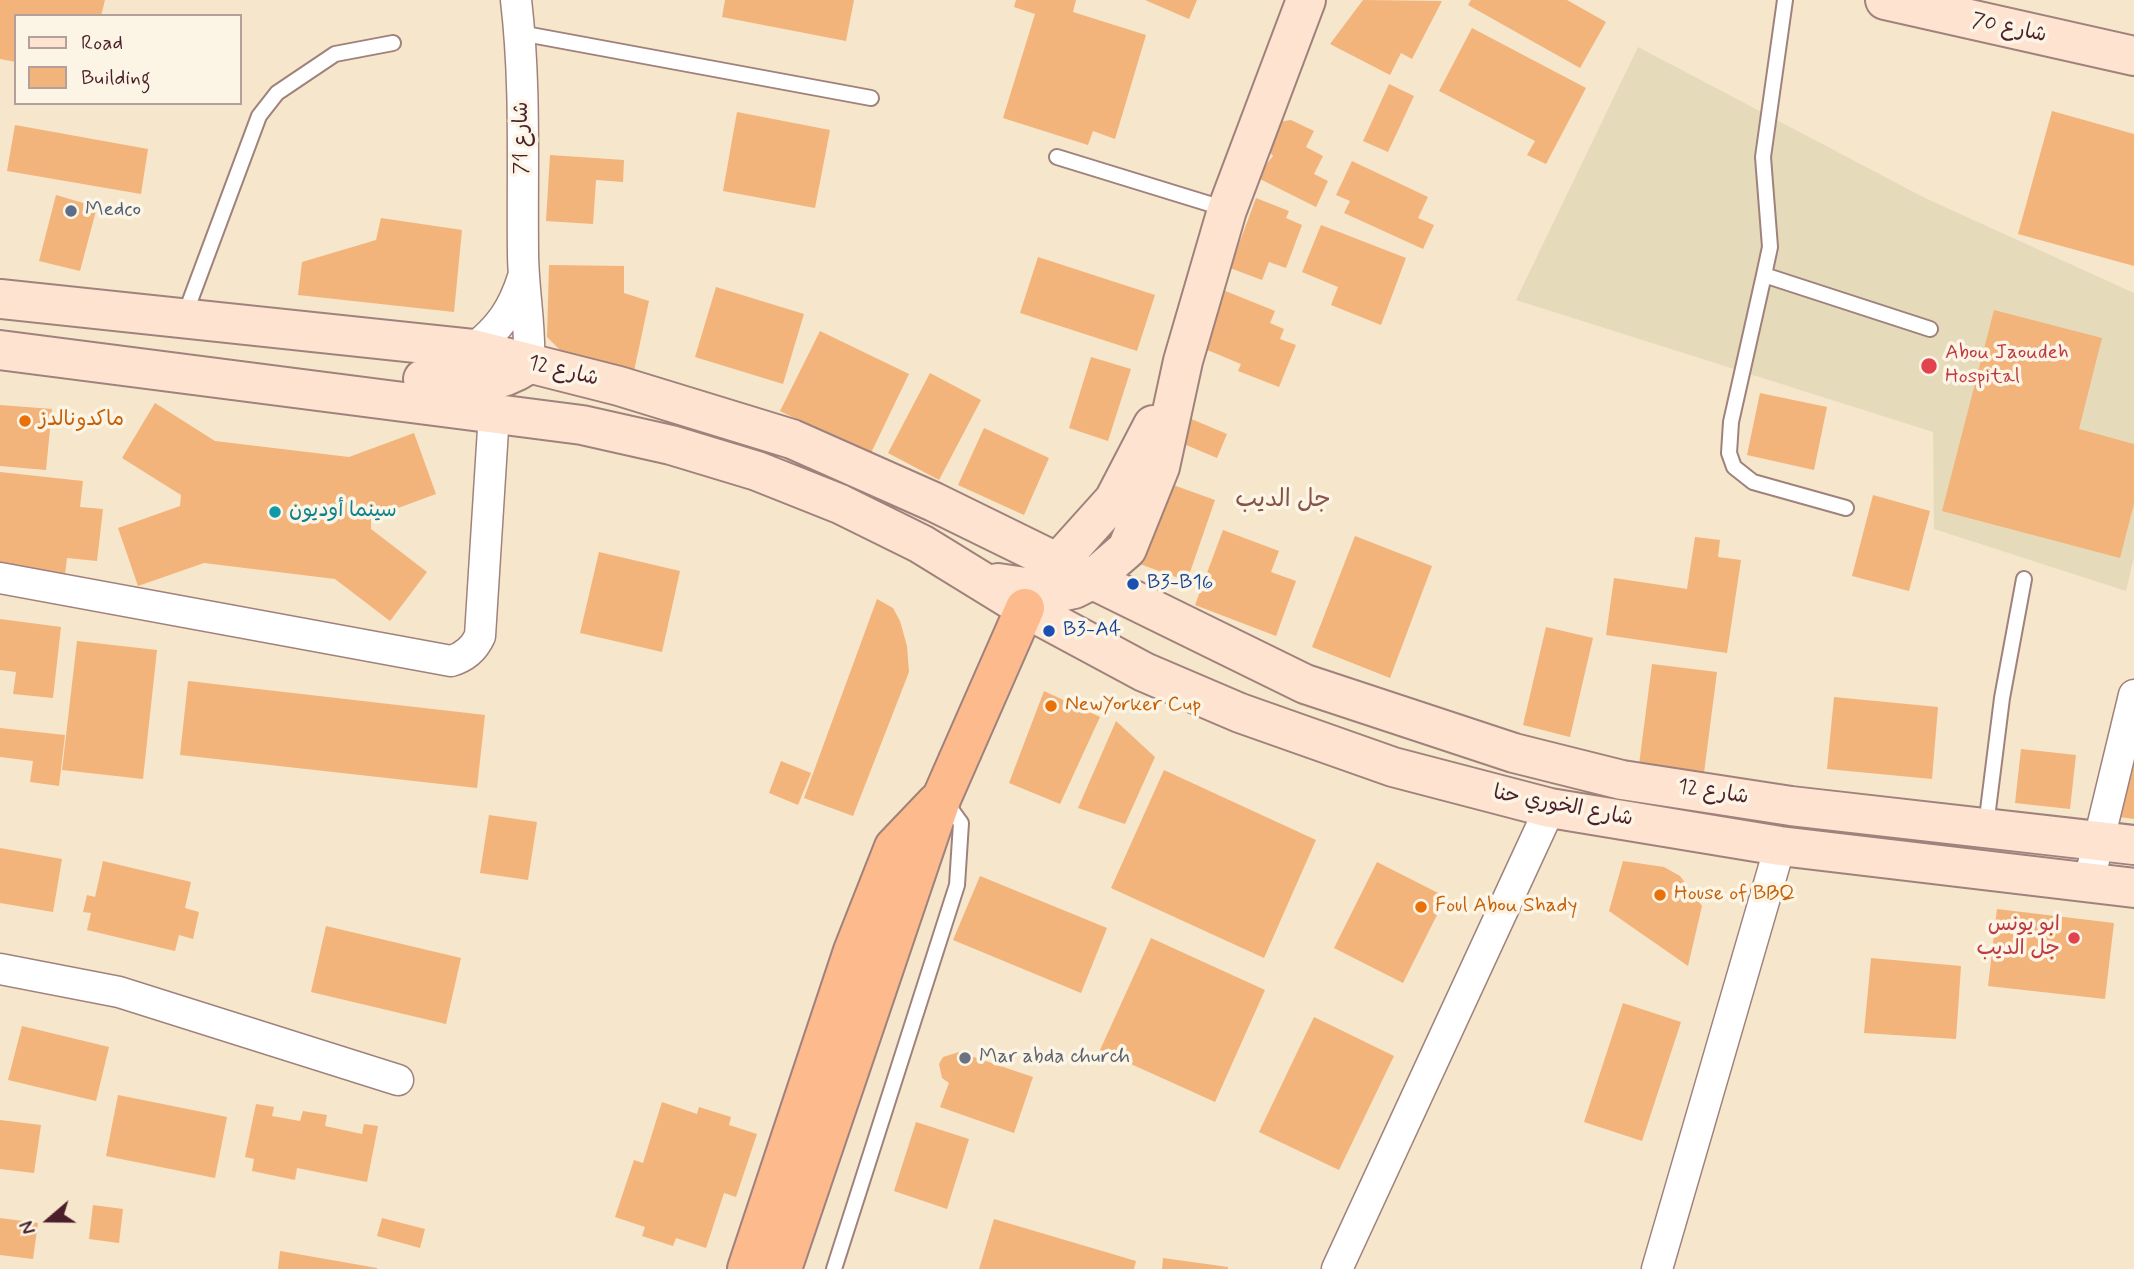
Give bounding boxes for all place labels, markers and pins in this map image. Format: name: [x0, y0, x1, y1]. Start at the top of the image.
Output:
place label: Medco: [85, 198, 141, 224]
marker: Medco: [63, 203, 79, 219]
place label: Abou Jaoudeh Hospital: [1945, 341, 2069, 391]
marker: Abou Jaoudeh Hospital: [1919, 356, 1939, 376]
place label: ماكدونالدز: [39, 408, 124, 434]
marker: ماكدونالدز: [17, 413, 33, 429]
place label: سينما أوديون: [289, 499, 397, 525]
marker: سينما أوديون: [267, 504, 283, 520]
place label: B3-B16: [1147, 571, 1213, 597]
marker: B3-B16: [1125, 576, 1141, 592]
place label: B3-A4: [1063, 618, 1121, 644]
marker: B3-A4: [1041, 623, 1057, 639]
place label: NewYorker Cup: [1065, 693, 1201, 719]
marker: NewYorker Cup: [1043, 698, 1059, 714]
place label: House of BBQ: [1674, 882, 1796, 908]
marker: House of BBQ: [1652, 887, 1668, 903]
place label: Foul Abou Shady: [1435, 894, 1577, 920]
marker: Foul Abou Shady: [1413, 899, 1429, 915]
place label: ابو يونس جل الديب: [1976, 913, 2060, 963]
marker: ابو يونس جل الديب: [2066, 930, 2082, 946]
place label: Mar abda church: [979, 1045, 1130, 1071]
marker: Mar abda church: [957, 1050, 973, 1066]

